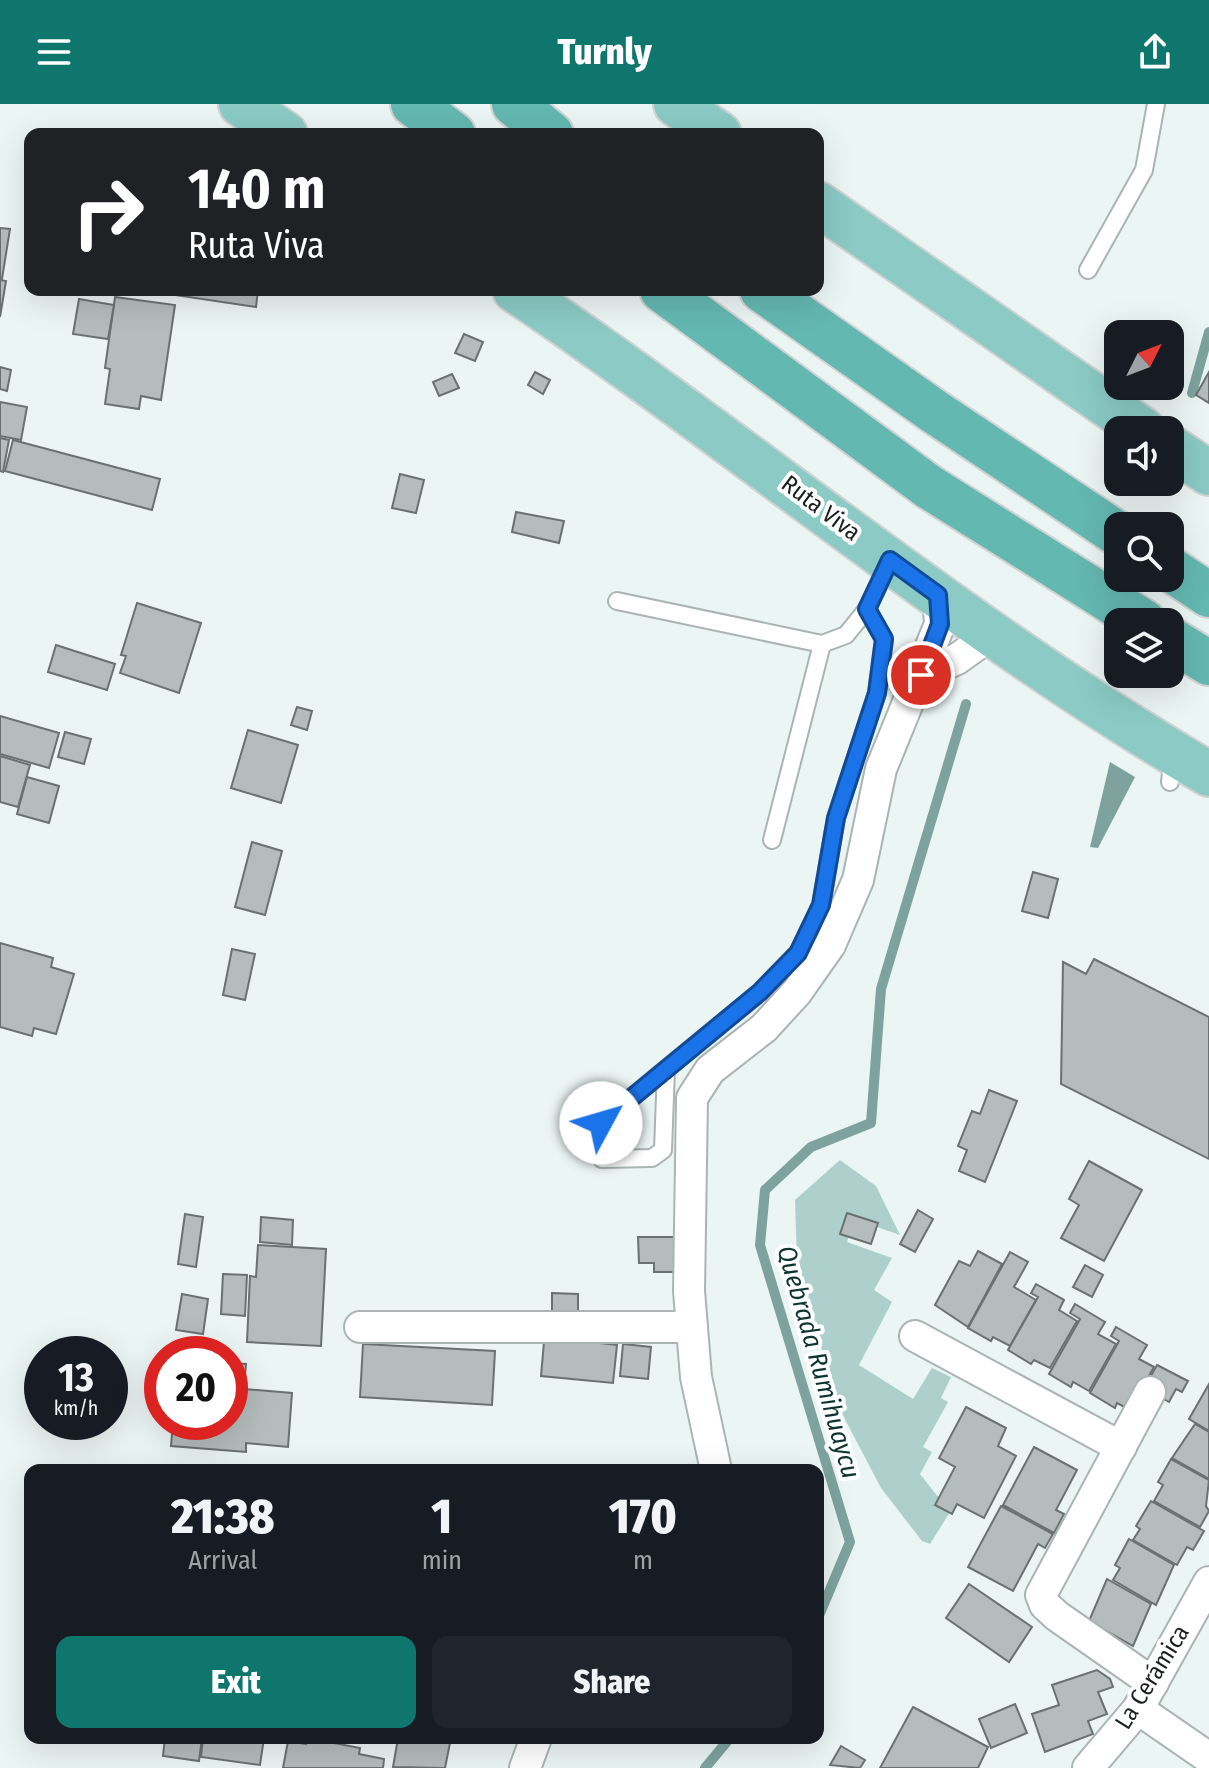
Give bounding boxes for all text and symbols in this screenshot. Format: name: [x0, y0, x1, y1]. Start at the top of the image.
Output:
icon: menu: [32, 30, 76, 74]
text: Turnly: [557, 30, 652, 74]
icon: share: [1133, 30, 1177, 74]
text: 140 m: [188, 156, 325, 223]
icon: right: [56, 160, 160, 264]
text: Ruta Viva: [188, 224, 325, 268]
north arrow: [1104, 320, 1184, 400]
map controls: [1104, 320, 1184, 688]
button: sound: [1104, 416, 1184, 496]
street label: Ruta Viva: [776, 469, 866, 547]
button: search: [1104, 512, 1184, 592]
button: layers: [1104, 608, 1184, 688]
pin: [887, 641, 955, 709]
icon: arrive: [899, 653, 943, 697]
position arrow: [559, 1081, 643, 1165]
water label: Quebrada Rumihuaycu: [770, 1242, 867, 1482]
speed limit sign: 20: [144, 1336, 248, 1440]
text: 13: [58, 1354, 94, 1402]
text: km/h: [54, 1396, 98, 1420]
text: 21:38: [171, 1488, 275, 1546]
text: 1: [431, 1488, 452, 1546]
text: 170: [609, 1488, 677, 1546]
text: Arrival: [188, 1545, 257, 1576]
text: min: [422, 1545, 462, 1576]
text: m: [633, 1545, 653, 1576]
street label: La Cerámica: [1109, 1620, 1195, 1734]
button: Exit: [56, 1636, 416, 1728]
button: Share: [432, 1636, 792, 1728]

